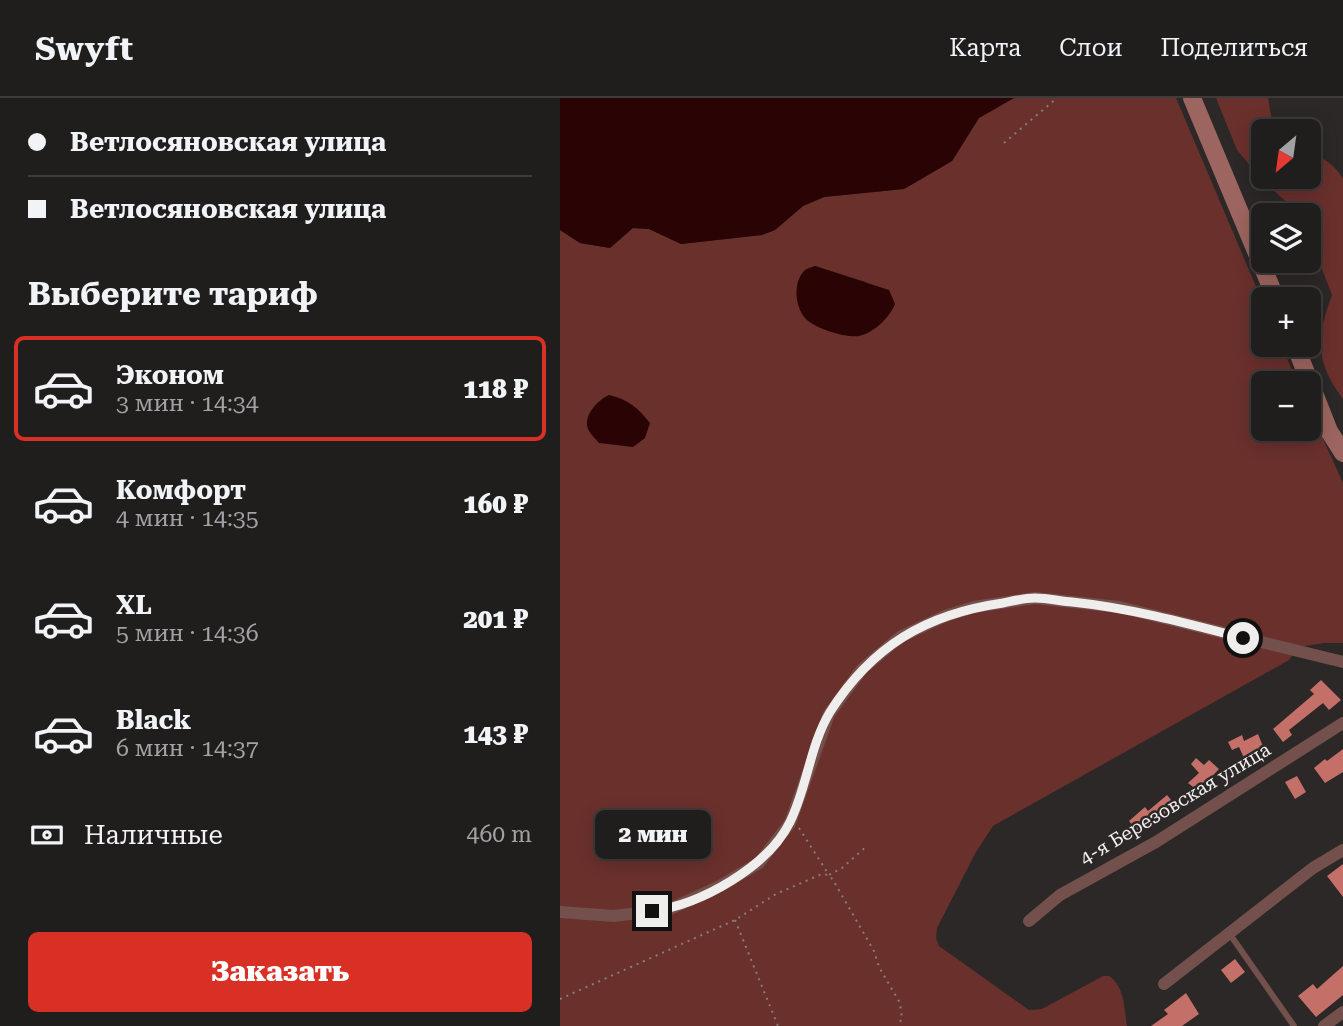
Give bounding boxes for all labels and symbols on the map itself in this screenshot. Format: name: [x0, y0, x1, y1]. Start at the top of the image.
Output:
north arrow: [1251, 119, 1321, 189]
route start: [1227, 622, 1259, 654]
street label: 4-я Березовская улица: [1075, 738, 1275, 870]
callout: 2 мин: [594, 810, 710, 858]
route end: [636, 895, 668, 927]

